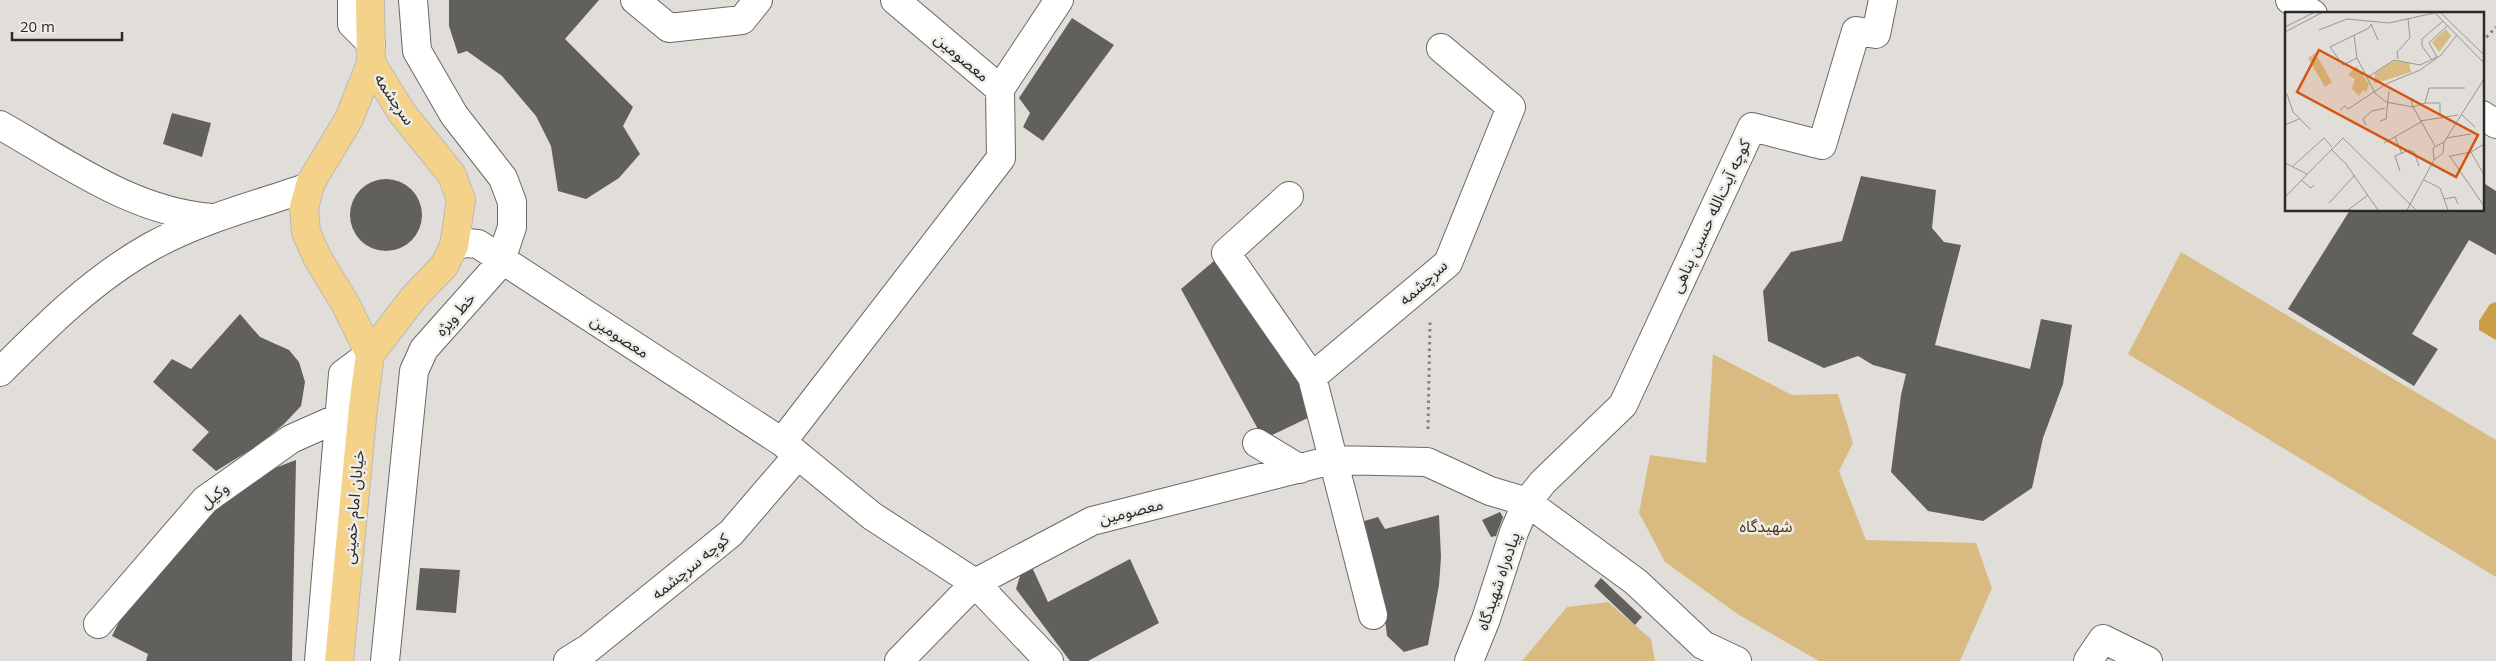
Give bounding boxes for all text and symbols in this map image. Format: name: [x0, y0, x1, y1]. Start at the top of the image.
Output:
scale bar: [12, 10, 122, 42]
inset map: [2285, 12, 2484, 211]
text: 20 m: [20, 16, 55, 36]
street label: معصومین: [930, 28, 994, 86]
street label: سرچشمه: [370, 69, 420, 129]
street label: کوچه آیت‌الله حسین پناهی: [1665, 135, 1756, 296]
street label: سرچشمه: [1394, 254, 1452, 310]
street label: خط ویژه: [430, 288, 480, 340]
street label: معصومین: [587, 309, 653, 363]
street label: خیابان امام خمینی: [337, 449, 371, 565]
street label: وکیل: [195, 477, 233, 513]
street label: معصومین: [1097, 492, 1165, 530]
park label: شهیدگاه: [1740, 515, 1792, 537]
street label: کوچه سرچشمه: [647, 528, 734, 604]
street label: پیاده‌راه شهیدگاه: [1471, 529, 1525, 633]

